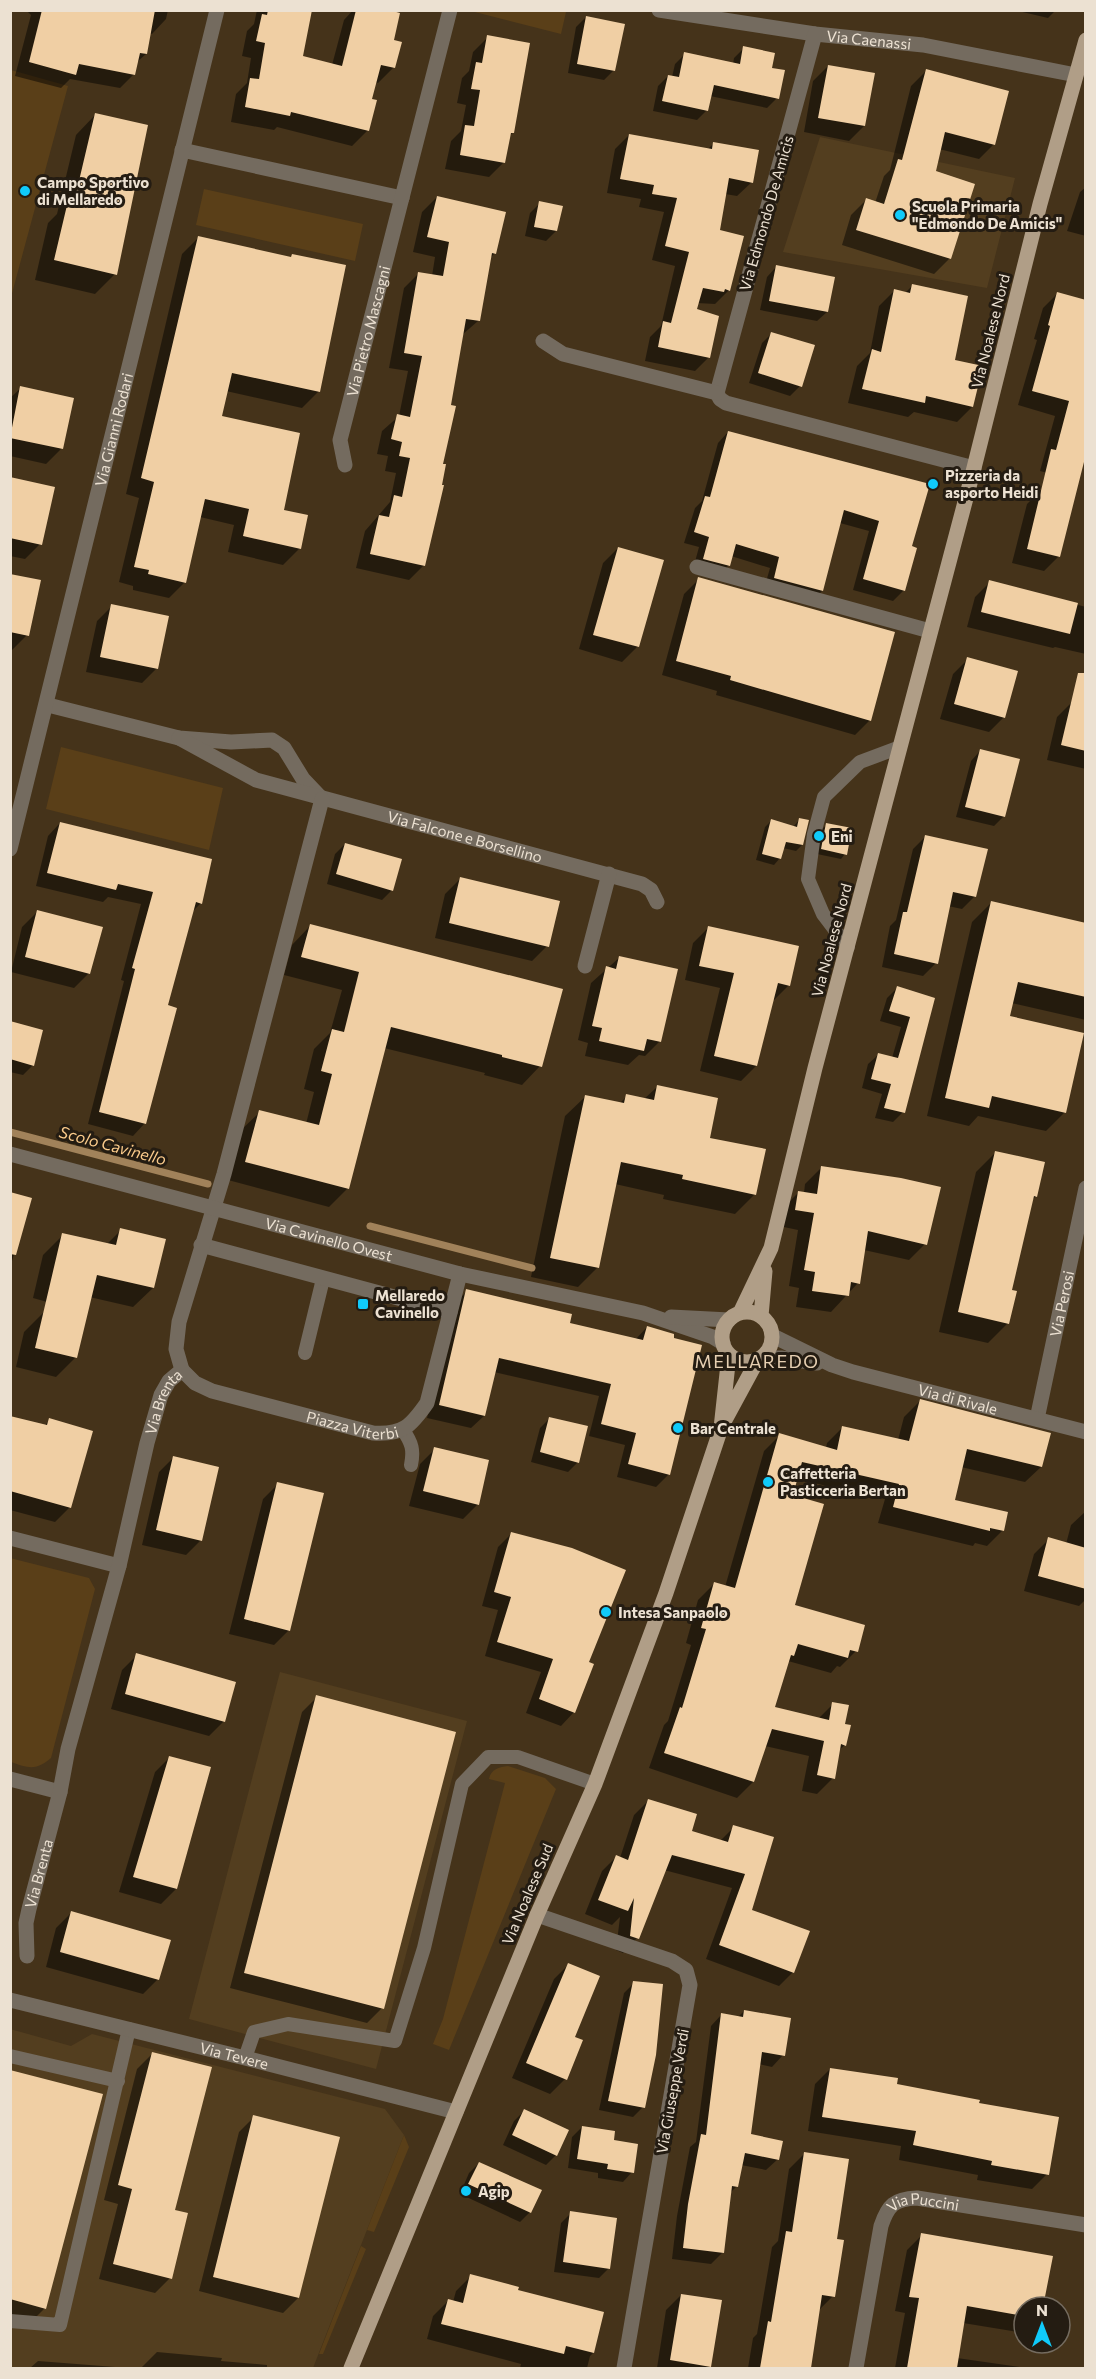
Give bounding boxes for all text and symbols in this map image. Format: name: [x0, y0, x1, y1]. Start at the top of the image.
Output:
street label: Via Caenassi: [826, 26, 912, 53]
street label: Via Edmondo De Amicis: [735, 133, 797, 293]
place label: Campo Sportivo di Mellaredo: [37, 173, 149, 208]
marker: Campo Sportivo di Mellaredo: [18, 184, 32, 198]
place label: Scuola Primaria "Edmondo De Amicis": [912, 197, 1062, 232]
marker: Scuola Primaria "Edmondo De Amicis": [893, 208, 907, 222]
street label: Via Pietro Mascagni: [342, 264, 393, 398]
street label: Via Noalese Nord: [967, 272, 1013, 390]
street label: Via Gianni Rodari: [91, 371, 136, 488]
place label: Pizzeria da asporto Heidi: [945, 466, 1038, 501]
marker: Pizzeria da asporto Heidi: [926, 477, 940, 491]
street label: Via Falcone e Borsellino: [385, 807, 544, 866]
place label: Eni: [831, 827, 853, 845]
marker: Eni: [812, 829, 826, 843]
street label: Via Noalese Nord: [807, 881, 855, 999]
water label: Scolo Cavinello: [57, 1122, 169, 1168]
street label: Via Cavinello Ovest: [263, 1213, 394, 1265]
street label: Via Perosi: [1046, 1269, 1077, 1338]
place label: Mellaredo Cavinello: [375, 1286, 445, 1321]
marker: Mellaredo Cavinello: [356, 1297, 370, 1311]
district label: MELLAREDO: [694, 1350, 820, 1372]
street label: Via Brenta: [141, 1365, 186, 1437]
street label: Via di Rivale: [916, 1380, 999, 1418]
street label: Piazza Viterbi: [305, 1407, 401, 1442]
place label: Bar Centrale: [690, 1419, 776, 1437]
marker: Bar Centrale: [671, 1421, 685, 1435]
place label: Caffetteria Pasticceria Bertan: [780, 1464, 906, 1499]
marker: Caffetteria Pasticceria Bertan: [761, 1475, 775, 1489]
place label: Intesa Sanpaolo: [618, 1603, 728, 1621]
marker: Intesa Sanpaolo: [599, 1605, 613, 1619]
street label: Via Brenta: [21, 1837, 56, 1910]
street label: Via Noalese Sud: [498, 1841, 556, 1947]
street label: Via Giuseppe Verdi: [652, 2027, 692, 2155]
street label: Via Tevere: [198, 2038, 271, 2073]
place label: Agip: [478, 2182, 510, 2200]
marker: Agip: [459, 2184, 473, 2198]
street label: Via Puccini: [883, 2189, 960, 2215]
north arrow: [1012, 2295, 1072, 2355]
text: N: [1036, 2300, 1048, 2319]

